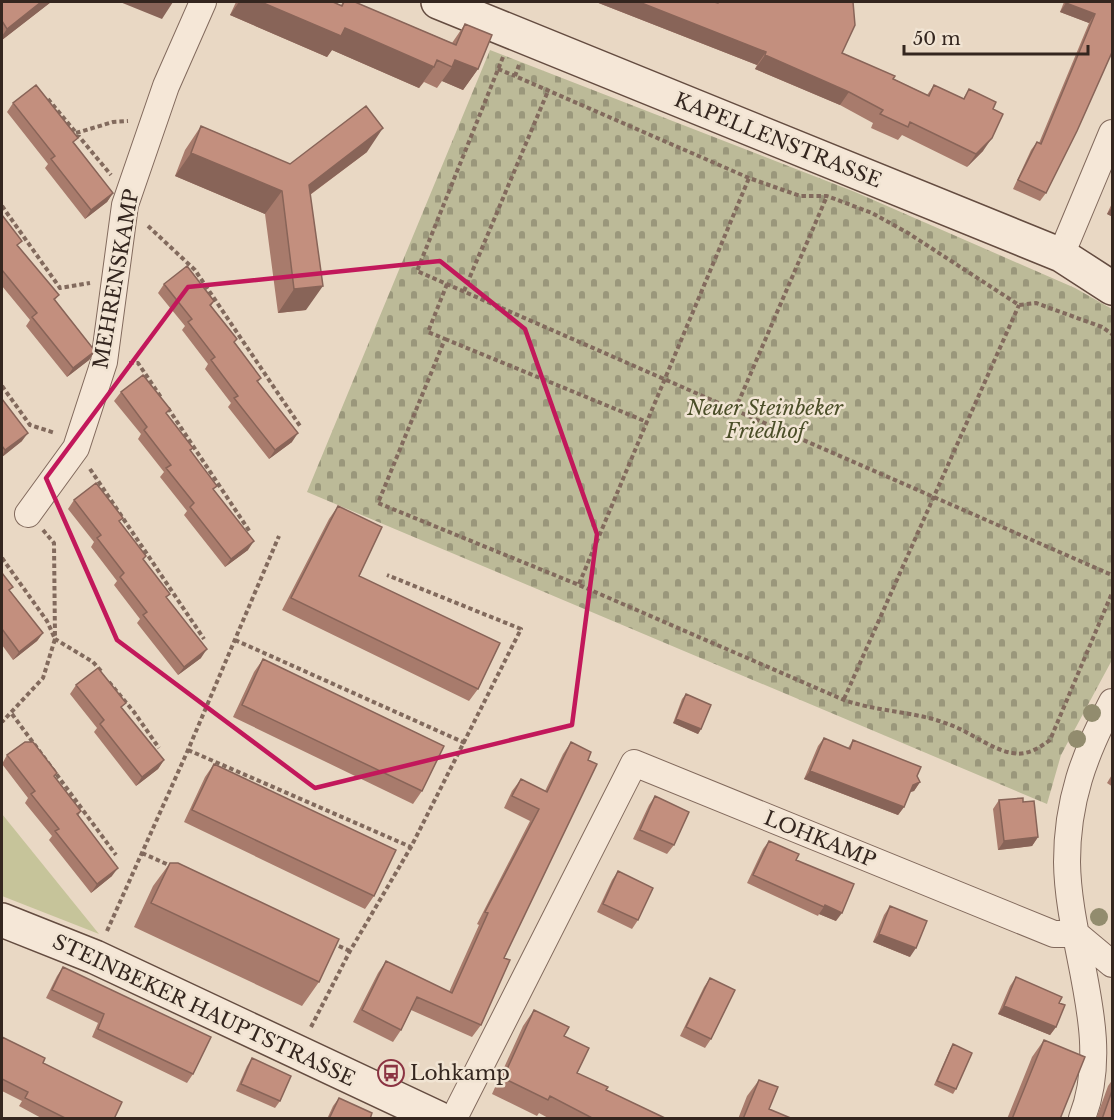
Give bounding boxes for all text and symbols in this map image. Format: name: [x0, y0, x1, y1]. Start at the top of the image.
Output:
scale bar: [904, 18, 1088, 56]
text: 50 m: [913, 28, 961, 50]
street label: KAPELLENSTRASSE: [671, 87, 885, 193]
street label: MEHRENSKAMP: [88, 187, 144, 371]
park label: Neuer Steinbeker Friedhof: [686, 396, 844, 443]
street label: LOHKAMP: [761, 806, 880, 872]
street label: STEINBEKER HAUPTSTRASSE: [49, 929, 359, 1091]
bus stop icon: Lohkamp: [376, 1058, 406, 1088]
place label: Lohkamp: [410, 1061, 510, 1085]

